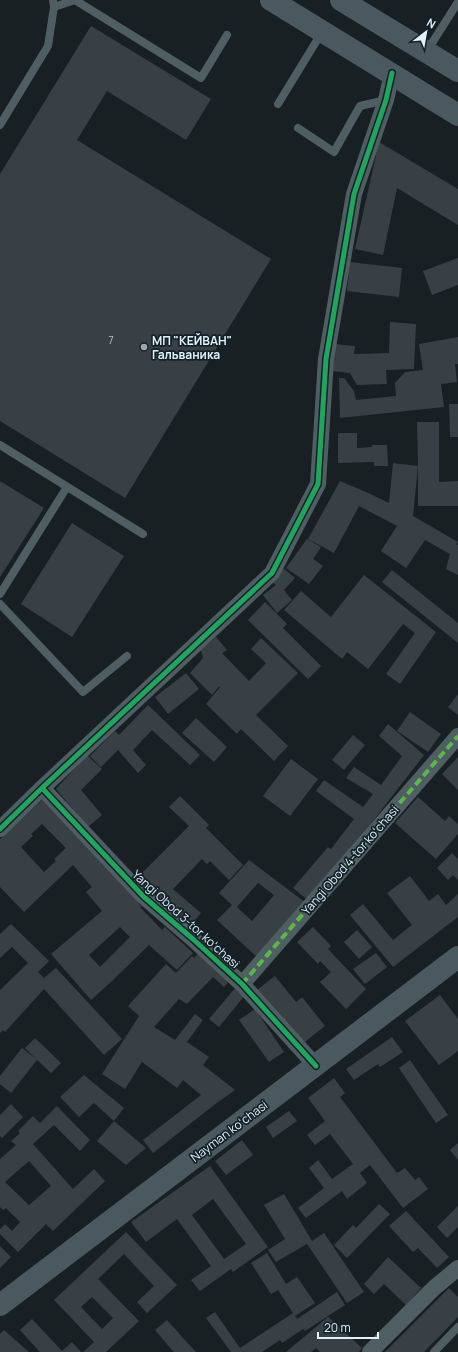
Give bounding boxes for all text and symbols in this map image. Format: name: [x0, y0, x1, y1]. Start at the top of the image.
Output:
north arrow: [406, 12, 446, 52]
text: N: [424, 15, 439, 32]
place label: МП "КЕЙВАН" Гальваника: [152, 332, 232, 363]
house number: 7: [108, 333, 114, 347]
marker: МП "КЕЙВАН" Гальваника: [139, 342, 149, 352]
street label: Yangi Obod 4-tor koʻchasi: [298, 802, 402, 918]
street label: Yangi Obod 3-tor koʻchasi: [129, 866, 243, 972]
street label: Nayman koʻchasi: [187, 1096, 271, 1166]
scale bar: [318, 1314, 378, 1340]
text: 20 m: [324, 1319, 351, 1336]

